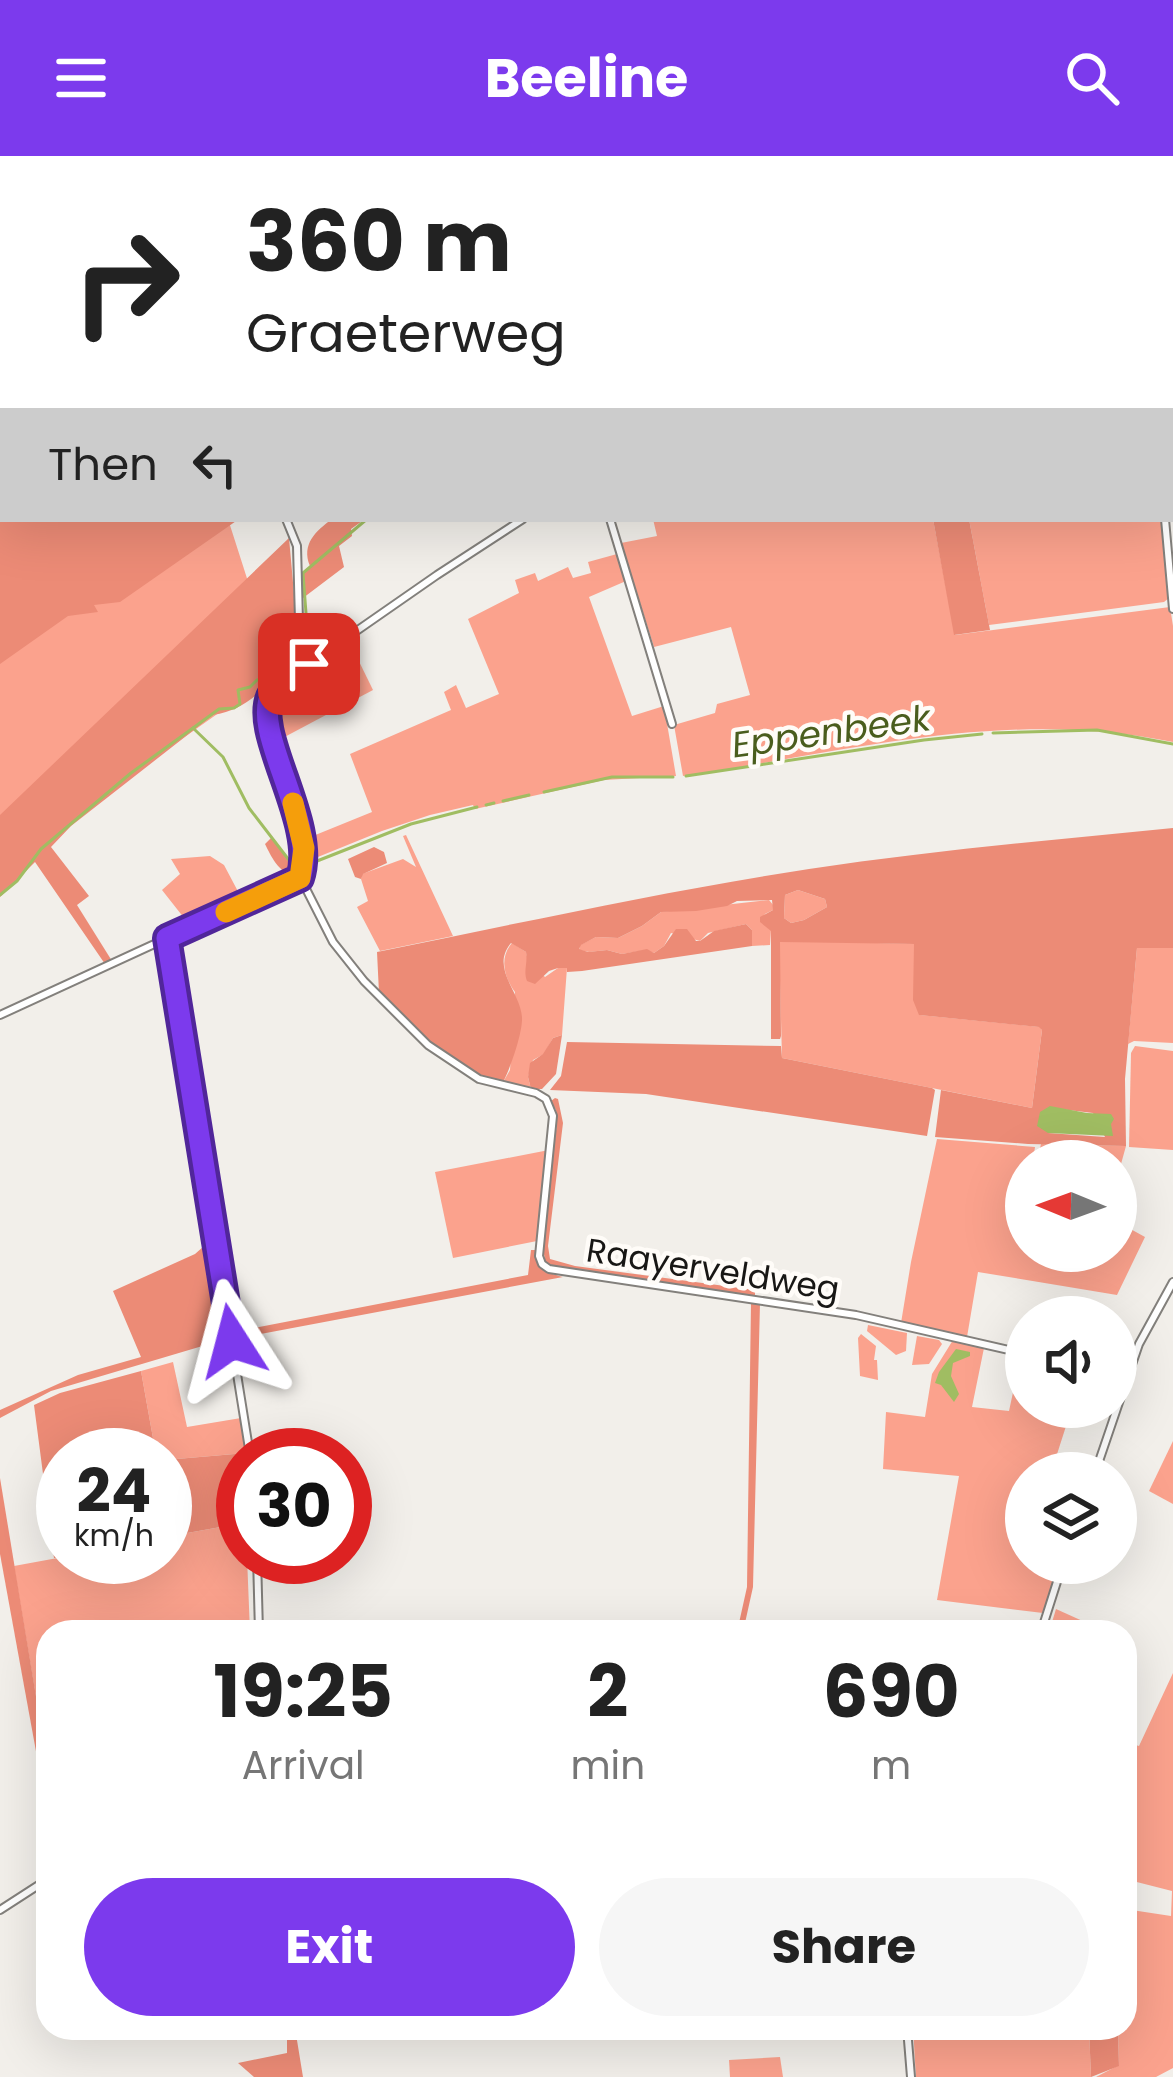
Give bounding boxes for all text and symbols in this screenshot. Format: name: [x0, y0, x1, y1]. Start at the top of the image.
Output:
text: Beeline: [485, 40, 688, 116]
icon: menu: [48, 45, 114, 111]
icon: search: [1059, 45, 1125, 111]
text: 360 m: [246, 183, 512, 300]
icon: right: [48, 204, 204, 360]
text: Graeterweg: [246, 295, 566, 371]
icon: left: [182, 432, 248, 498]
text: Then: [48, 433, 158, 496]
pin: [258, 613, 360, 715]
icon: arrive: [276, 631, 342, 697]
water label: Eppenbeek: [728, 692, 935, 771]
north arrow: [1005, 1140, 1137, 1272]
map controls: [1005, 1140, 1137, 1584]
street label: Raayerveldweg: [583, 1226, 843, 1313]
position arrow: [169, 1278, 295, 1404]
button: sound: [1005, 1296, 1137, 1428]
speed limit sign: 30: [216, 1428, 372, 1584]
text: 24: [77, 1449, 151, 1533]
button: layers: [1005, 1452, 1137, 1584]
text: km/h: [74, 1514, 154, 1557]
text: 19:25: [213, 1641, 393, 1742]
text: 2: [587, 1641, 628, 1742]
text: 690: [823, 1641, 960, 1742]
text: Arrival: [242, 1738, 365, 1793]
text: min: [570, 1738, 645, 1793]
text: m: [871, 1738, 911, 1793]
button: Exit: [84, 1878, 575, 2016]
button: Share: [599, 1878, 1089, 2016]

